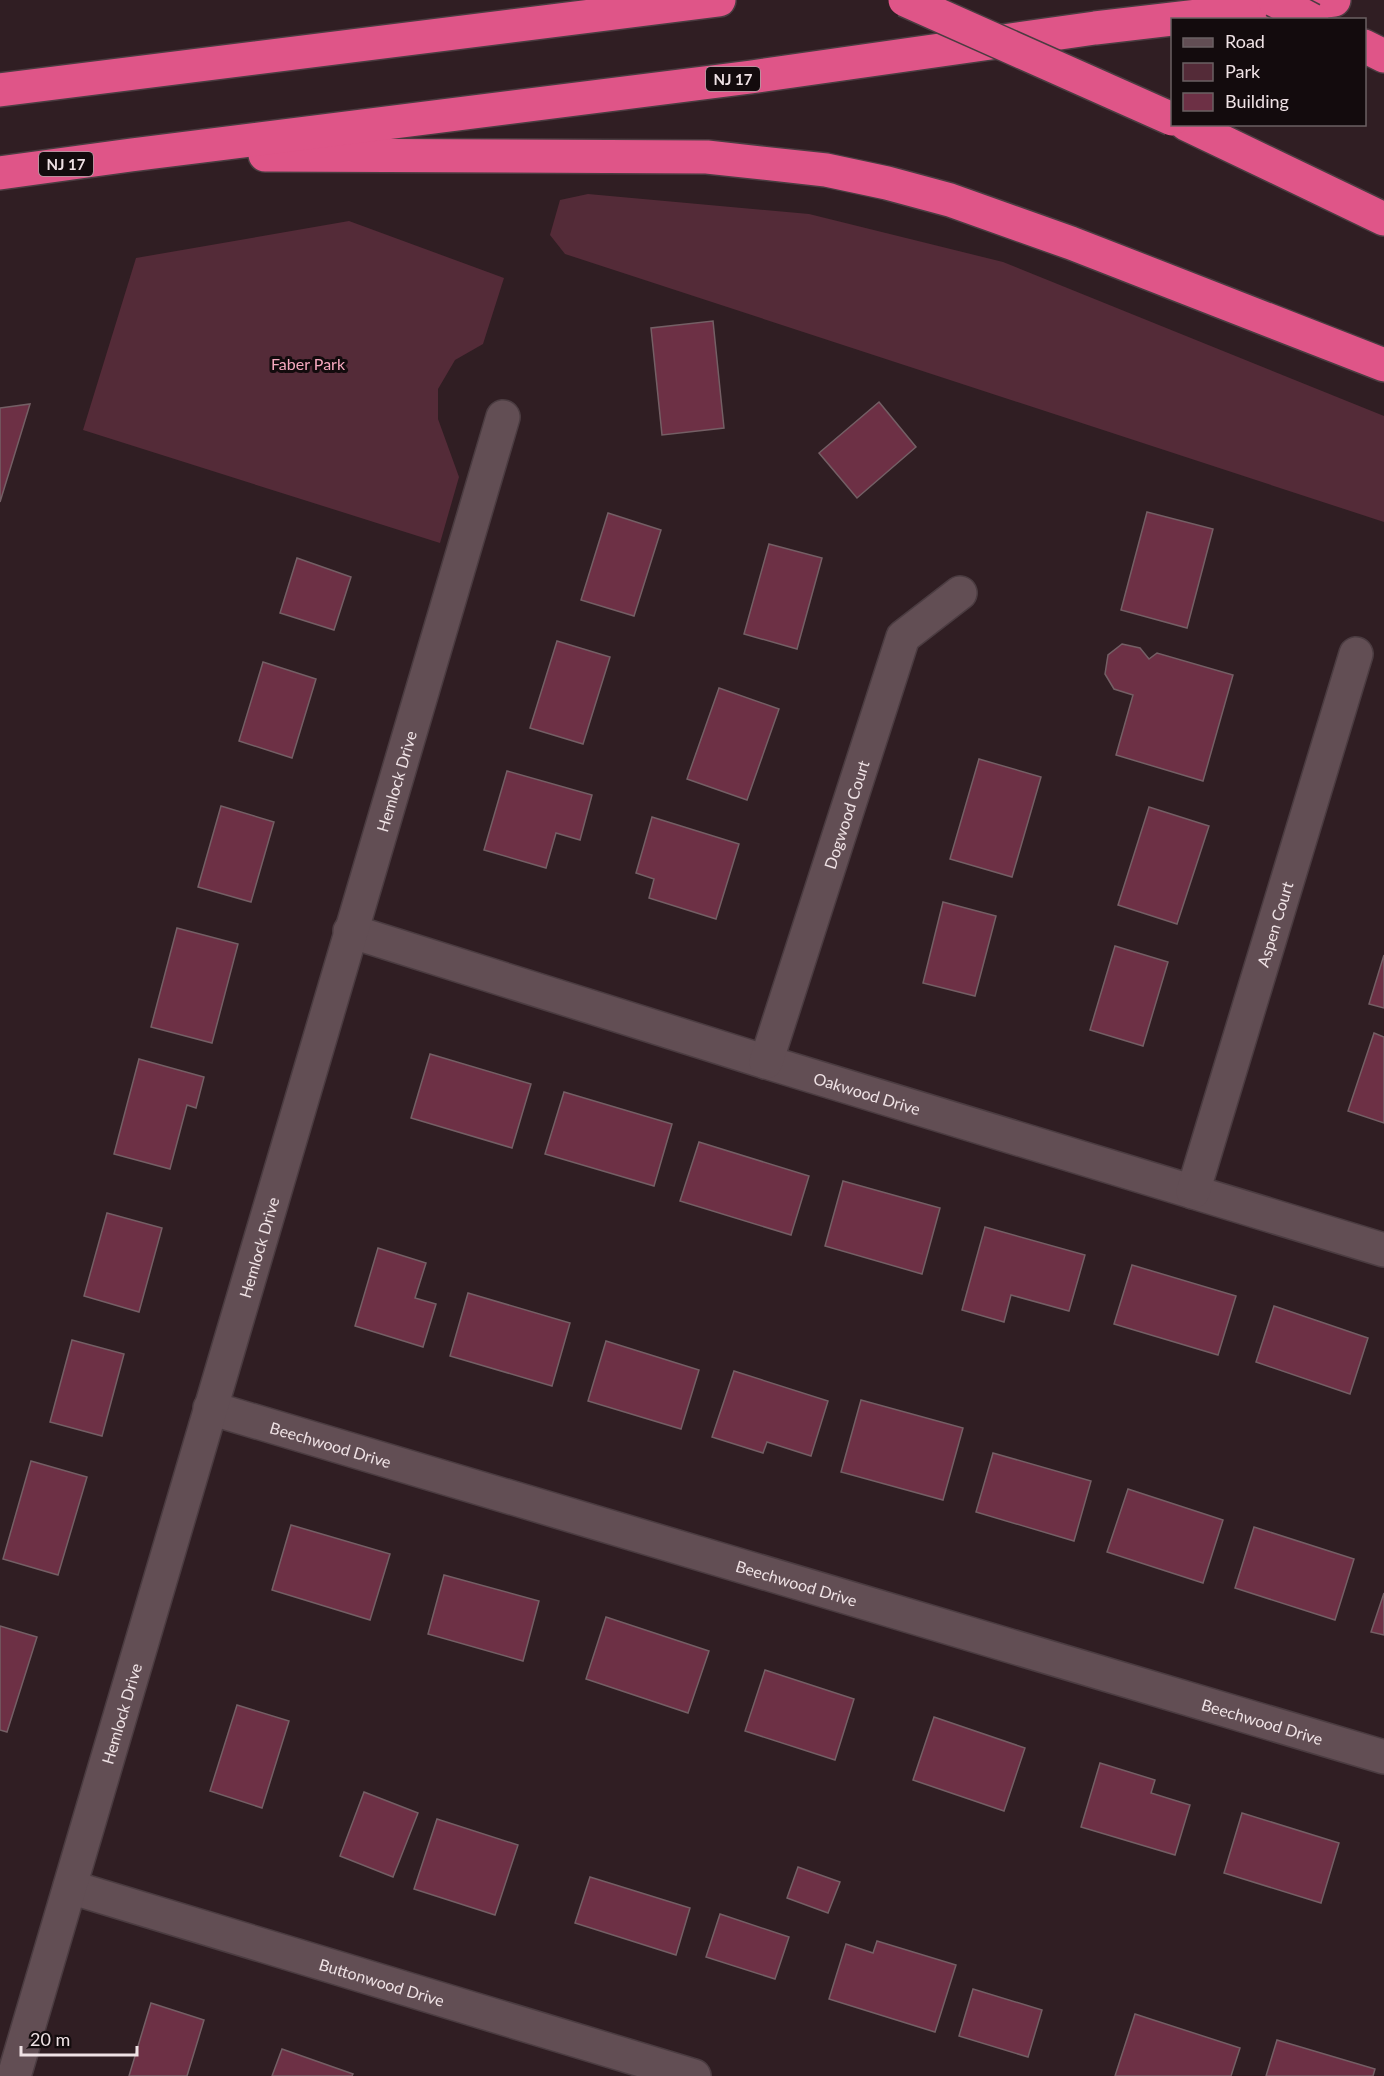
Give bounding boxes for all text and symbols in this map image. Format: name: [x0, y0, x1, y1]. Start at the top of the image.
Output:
legend: [1171, 18, 1366, 126]
text: Road: [1225, 30, 1265, 52]
text: Park: [1225, 60, 1261, 82]
road number: NJ 17: [706, 67, 760, 91]
text: Building: [1225, 90, 1289, 112]
road number: NJ 17: [39, 152, 93, 176]
park label: Faber Park: [271, 354, 346, 373]
street label: Hemlock Drive: [372, 728, 420, 834]
street label: Dogwood Court: [819, 757, 872, 871]
street label: Aspen Court: [1252, 879, 1296, 969]
street label: Oakwood Drive: [812, 1068, 923, 1118]
street label: Hemlock Drive: [234, 1194, 282, 1300]
street label: Beechwood Drive: [268, 1417, 394, 1471]
street label: Beechwood Drive: [734, 1555, 860, 1609]
street label: Hemlock Drive: [97, 1661, 145, 1766]
street label: Beechwood Drive: [1200, 1694, 1325, 1748]
street label: Buttonwood Drive: [317, 1954, 447, 2009]
scale bar: [21, 2019, 136, 2057]
text: 20 m: [30, 2028, 70, 2050]

